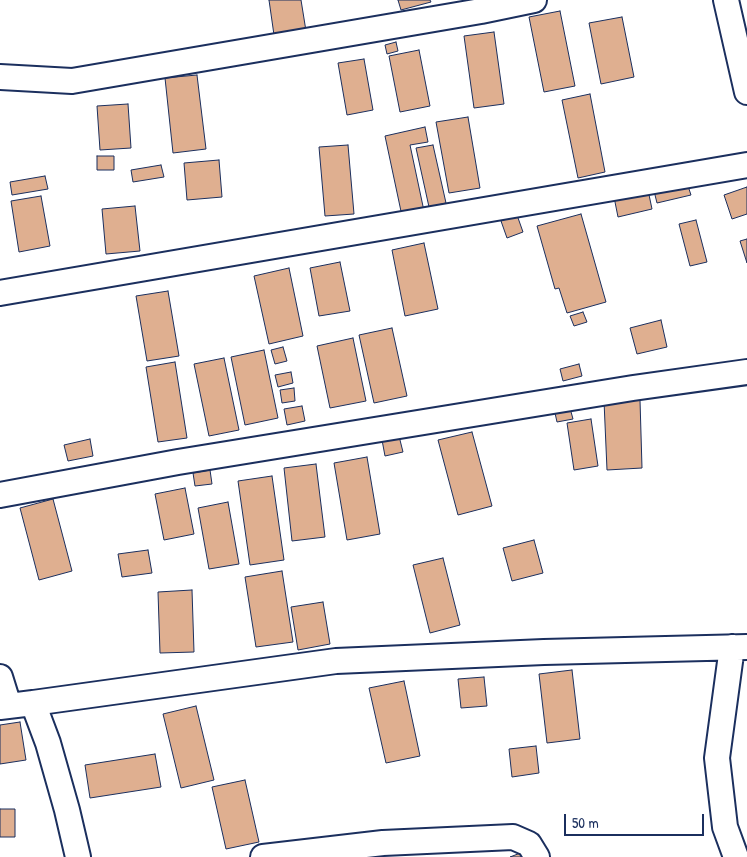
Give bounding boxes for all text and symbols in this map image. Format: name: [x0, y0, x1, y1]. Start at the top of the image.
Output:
scale bar: [567, 804, 707, 836]
text: 50 m: [572, 812, 599, 833]

